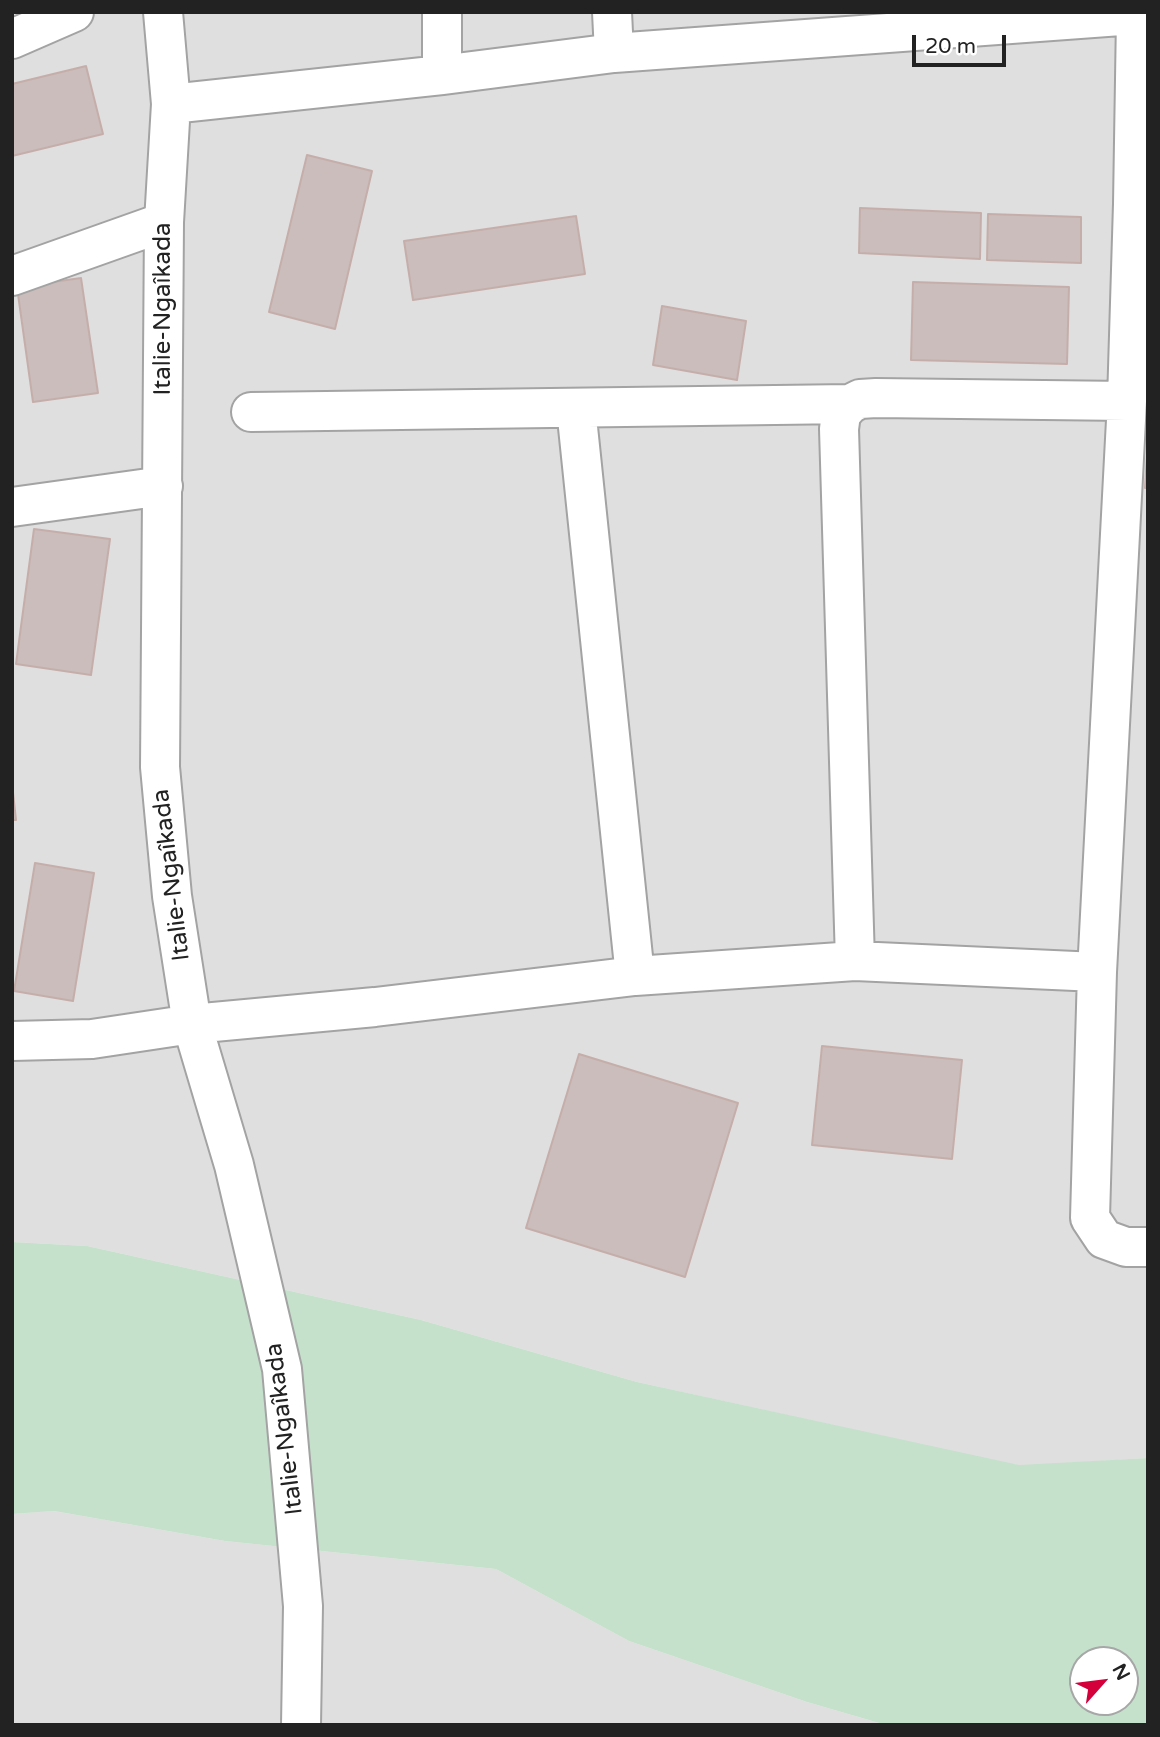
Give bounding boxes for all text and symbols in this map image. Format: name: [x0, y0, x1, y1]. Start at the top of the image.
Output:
scale bar: [915, 21, 1010, 65]
text: 20 m: [925, 34, 976, 59]
street label: Italie-Ngaîkada: [150, 222, 178, 396]
street label: Italie-Ngaîkada: [147, 787, 197, 963]
street label: Italie-Ngaîkada: [260, 1341, 310, 1517]
north arrow: [1069, 1646, 1139, 1716]
text: N: [1107, 1660, 1134, 1684]

